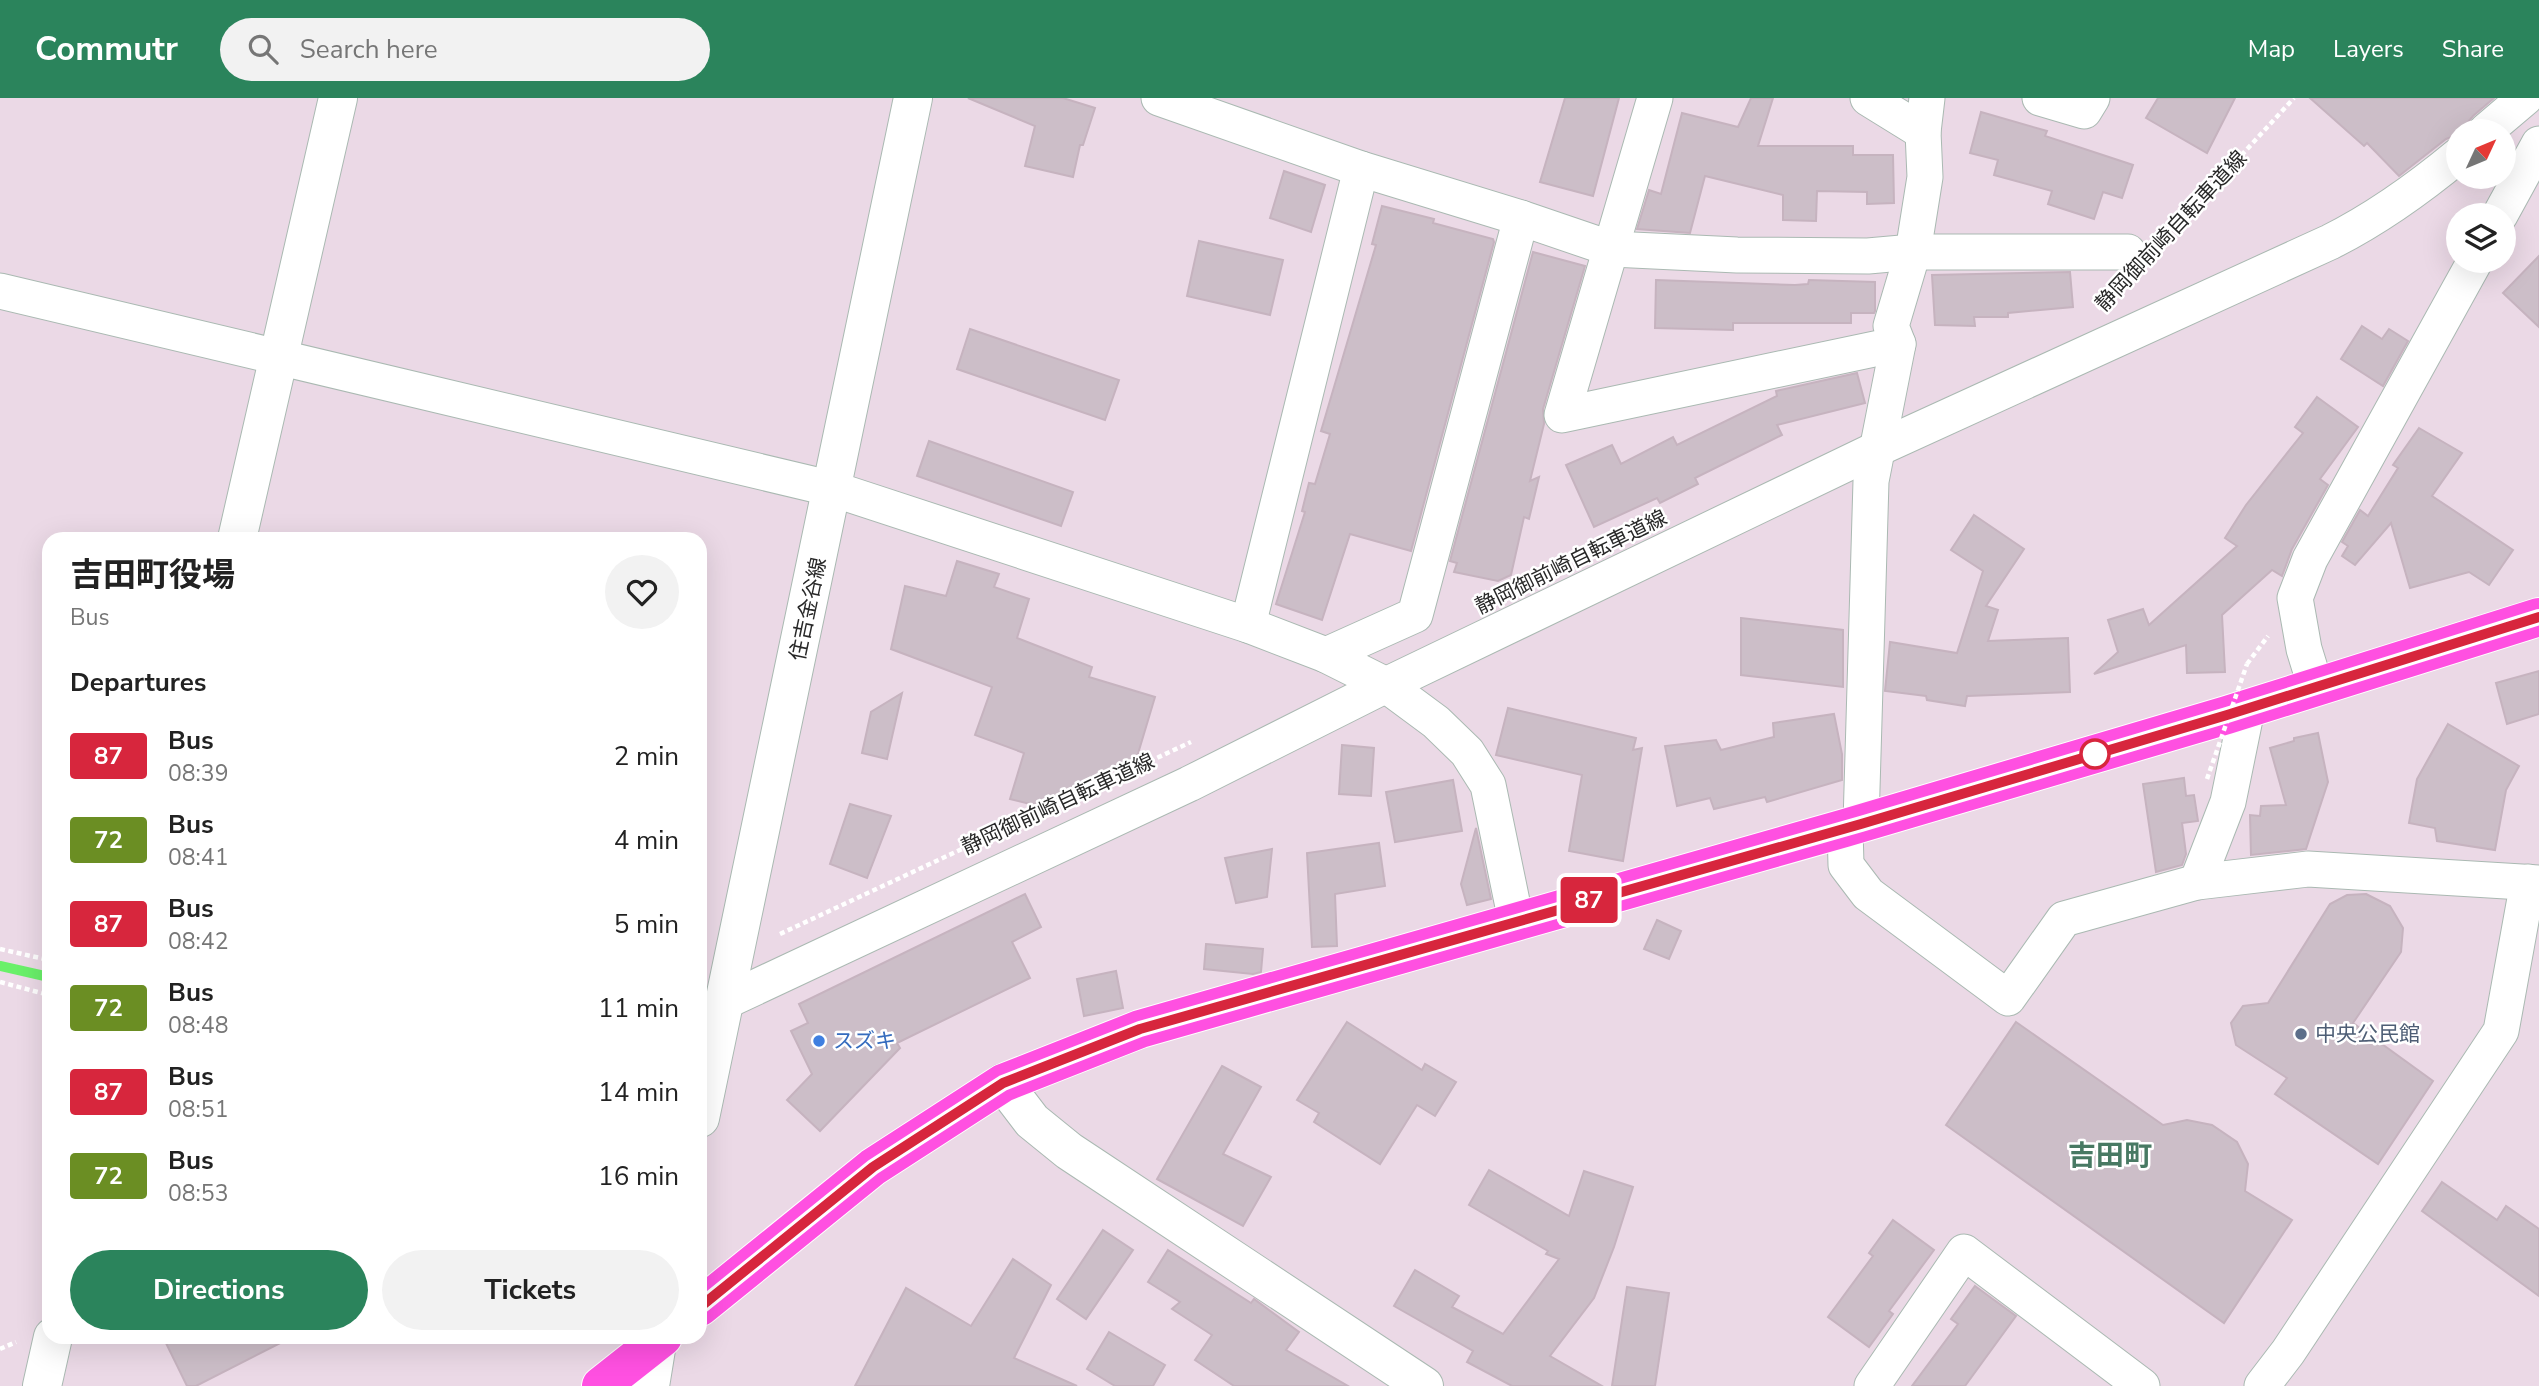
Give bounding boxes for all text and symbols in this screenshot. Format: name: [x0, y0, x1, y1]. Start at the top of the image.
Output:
search box: [220, 18, 710, 81]
text: Commutr: [35, 27, 178, 72]
icon: search: [244, 30, 282, 68]
text: Search here: [300, 32, 438, 67]
text: Map: [2248, 33, 2295, 65]
text: Layers: [2333, 33, 2404, 65]
text: Share: [2442, 33, 2504, 65]
north arrow: [2446, 119, 2516, 189]
map controls: [2446, 119, 2516, 273]
street label: 静岡御前崎自転車道線: [2089, 145, 2253, 317]
button: layers: [2446, 203, 2516, 273]
street label: 静岡御前崎自転車道線: [1470, 503, 1672, 621]
text: 吉田町役場: [70, 553, 235, 598]
button: heart: [605, 555, 679, 629]
street label: 住吉金谷線: [783, 555, 833, 663]
text: Bus: [70, 602, 110, 633]
text: Departures: [70, 665, 206, 700]
text: Bus: [168, 723, 214, 758]
text: 2 min: [614, 739, 679, 774]
unlabelled marker: [2080, 739, 2110, 769]
text: 87: [94, 740, 123, 772]
street label: 静岡御前崎自転車道線: [957, 747, 1159, 861]
text: 08:39: [168, 758, 228, 789]
text: Bus: [168, 807, 214, 842]
text: 4 min: [614, 823, 679, 858]
text: 72: [94, 824, 123, 856]
text: 08:41: [168, 842, 228, 873]
line badge: 87: [1558, 877, 1620, 923]
text: 87: [1575, 884, 1603, 916]
text: Bus: [168, 891, 214, 926]
text: 5 min: [614, 907, 679, 942]
text: 87: [94, 908, 123, 940]
text: 08:42: [168, 926, 228, 957]
text: Bus: [168, 975, 214, 1010]
text: 11 min: [598, 991, 679, 1026]
text: 72: [94, 992, 123, 1024]
text: 08:48: [168, 1010, 228, 1041]
place label: 中央公民館: [2315, 1020, 2420, 1048]
marker: 中央公民館: [2293, 1026, 2309, 1042]
place label: スズキ: [833, 1027, 896, 1055]
marker: スズキ: [811, 1033, 827, 1049]
text: Bus: [168, 1059, 214, 1094]
text: 14 min: [598, 1075, 679, 1110]
text: 87: [94, 1076, 123, 1108]
text: 08:51: [168, 1094, 228, 1125]
district label: 吉田町: [2068, 1137, 2152, 1175]
text: Bus: [168, 1143, 214, 1178]
text: 16 min: [598, 1159, 679, 1194]
text: 72: [94, 1160, 123, 1192]
text: 08:53: [168, 1178, 228, 1209]
button: Directions: [70, 1250, 368, 1330]
button: Tickets: [382, 1250, 679, 1330]

